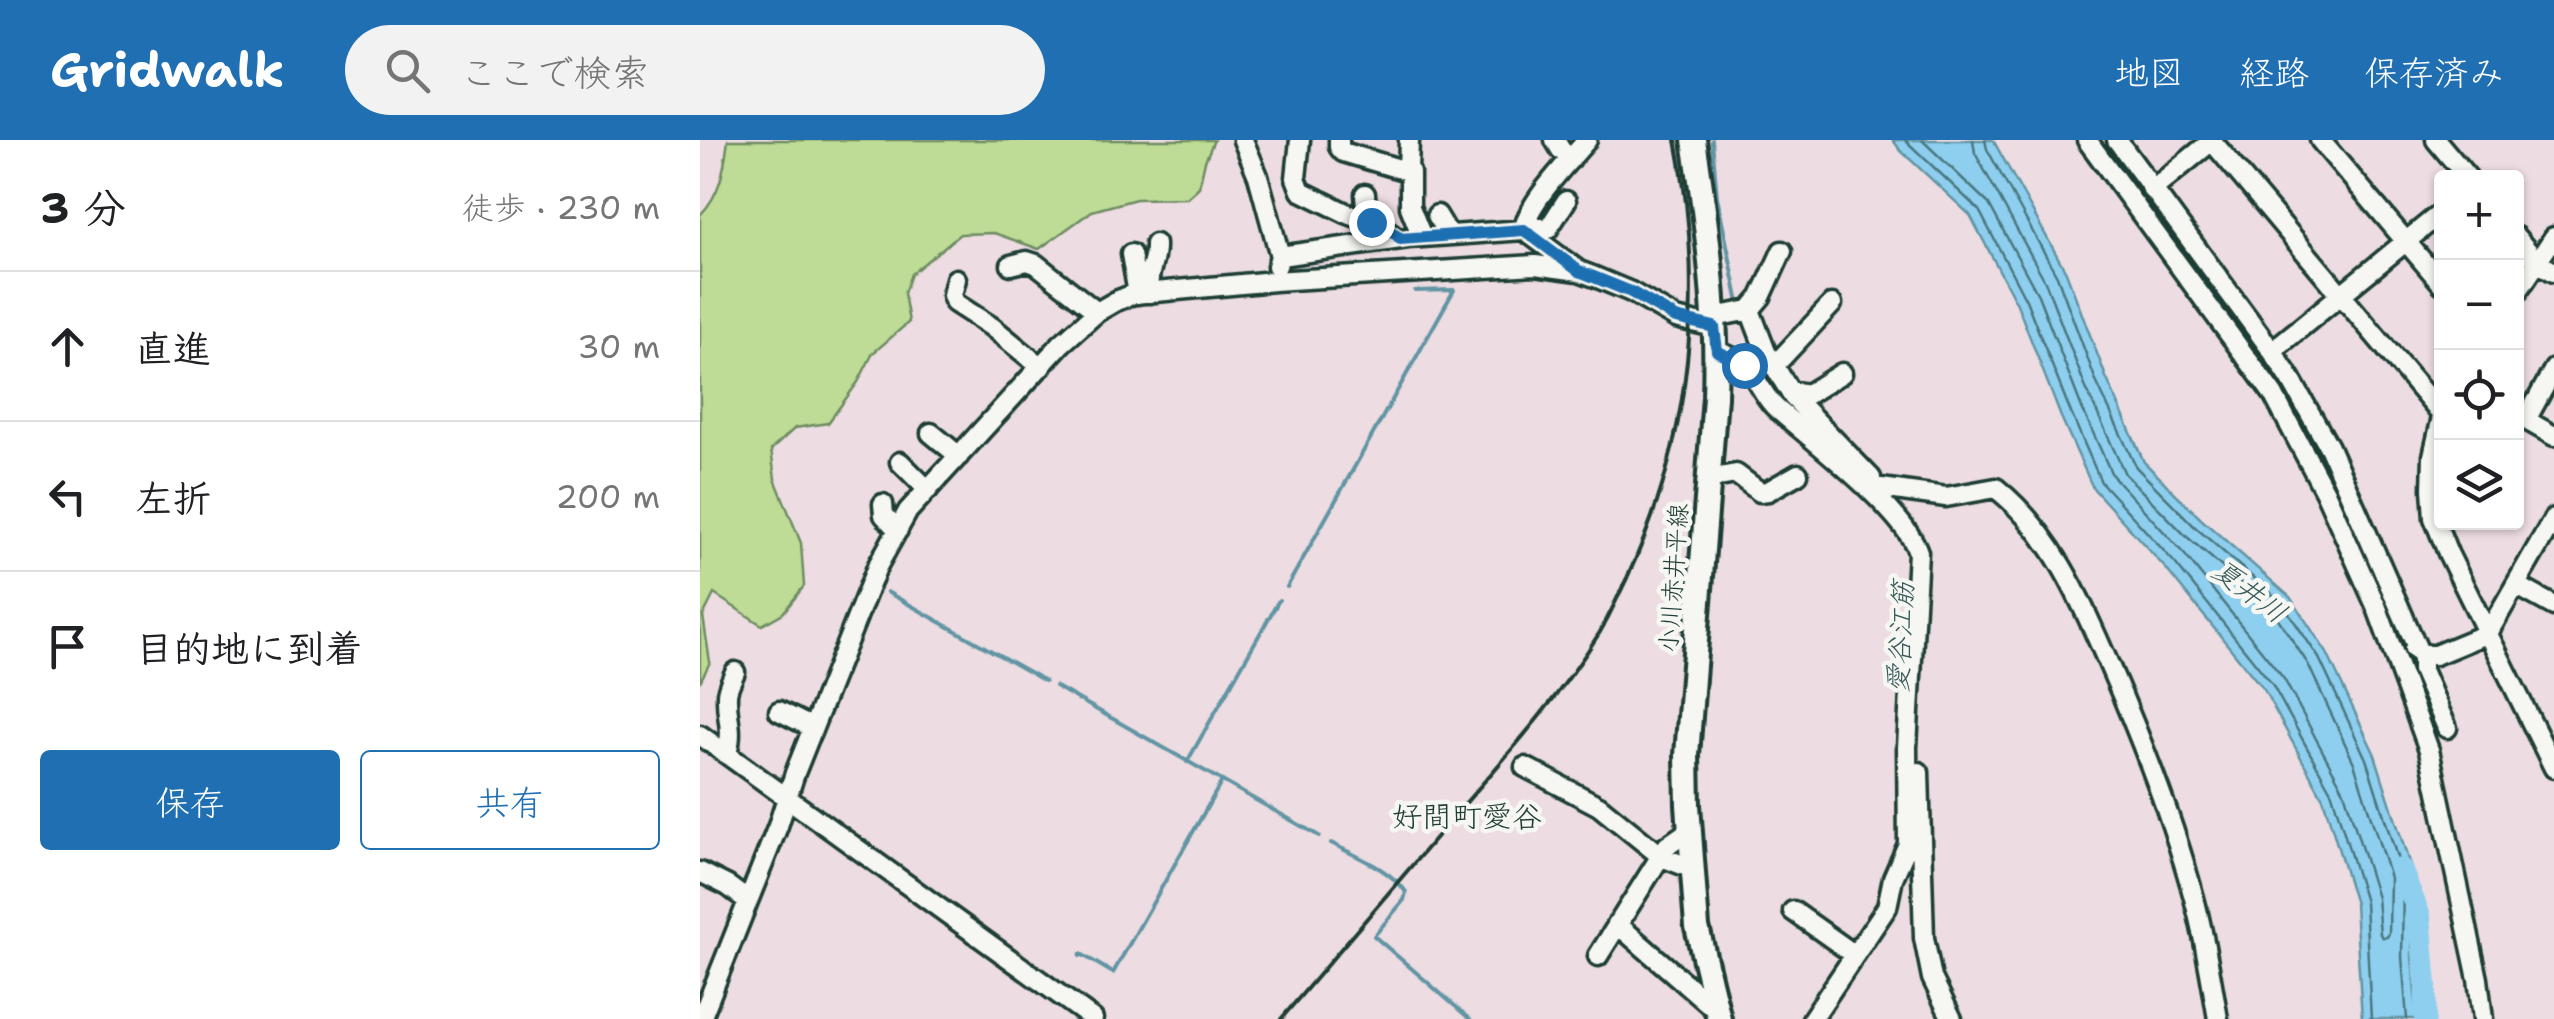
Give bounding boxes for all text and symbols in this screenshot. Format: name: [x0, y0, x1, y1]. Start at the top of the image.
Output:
search box: [345, 25, 1045, 115]
text: Gridwalk: [50, 38, 285, 102]
icon: search: [380, 43, 435, 98]
text: ここで検索: [460, 47, 650, 98]
text: 地図: [2114, 49, 2184, 96]
text: 経路: [2239, 49, 2309, 96]
text: 保存済み: [2364, 49, 2504, 96]
map controls: [2434, 170, 2524, 530]
button: +: [2434, 170, 2524, 260]
text: 3 分: [40, 180, 126, 236]
text: 徒歩 · 230 m: [462, 186, 660, 229]
route end: [1349, 200, 1395, 246]
button: −: [2434, 260, 2524, 350]
icon: ahead: [40, 319, 95, 374]
text: 直進: [135, 323, 211, 374]
text: 30 m: [577, 325, 660, 368]
route start: [1722, 343, 1768, 389]
button: locate: [2434, 350, 2524, 440]
button: layers: [2434, 440, 2524, 530]
icon: left: [40, 469, 95, 524]
text: 左折: [135, 473, 211, 524]
text: 200 m: [556, 475, 660, 518]
street label: 小川赤井平線: [1651, 502, 1695, 654]
water label: 夏井川: [2205, 551, 2295, 631]
water label: 愛谷江筋: [1878, 577, 1922, 694]
icon: arrive: [40, 619, 95, 674]
text: 目的地に到着: [135, 623, 363, 674]
button: 保存: [40, 750, 340, 850]
button: 共有: [360, 750, 660, 850]
district label: 好間町愛谷: [1392, 796, 1542, 837]

